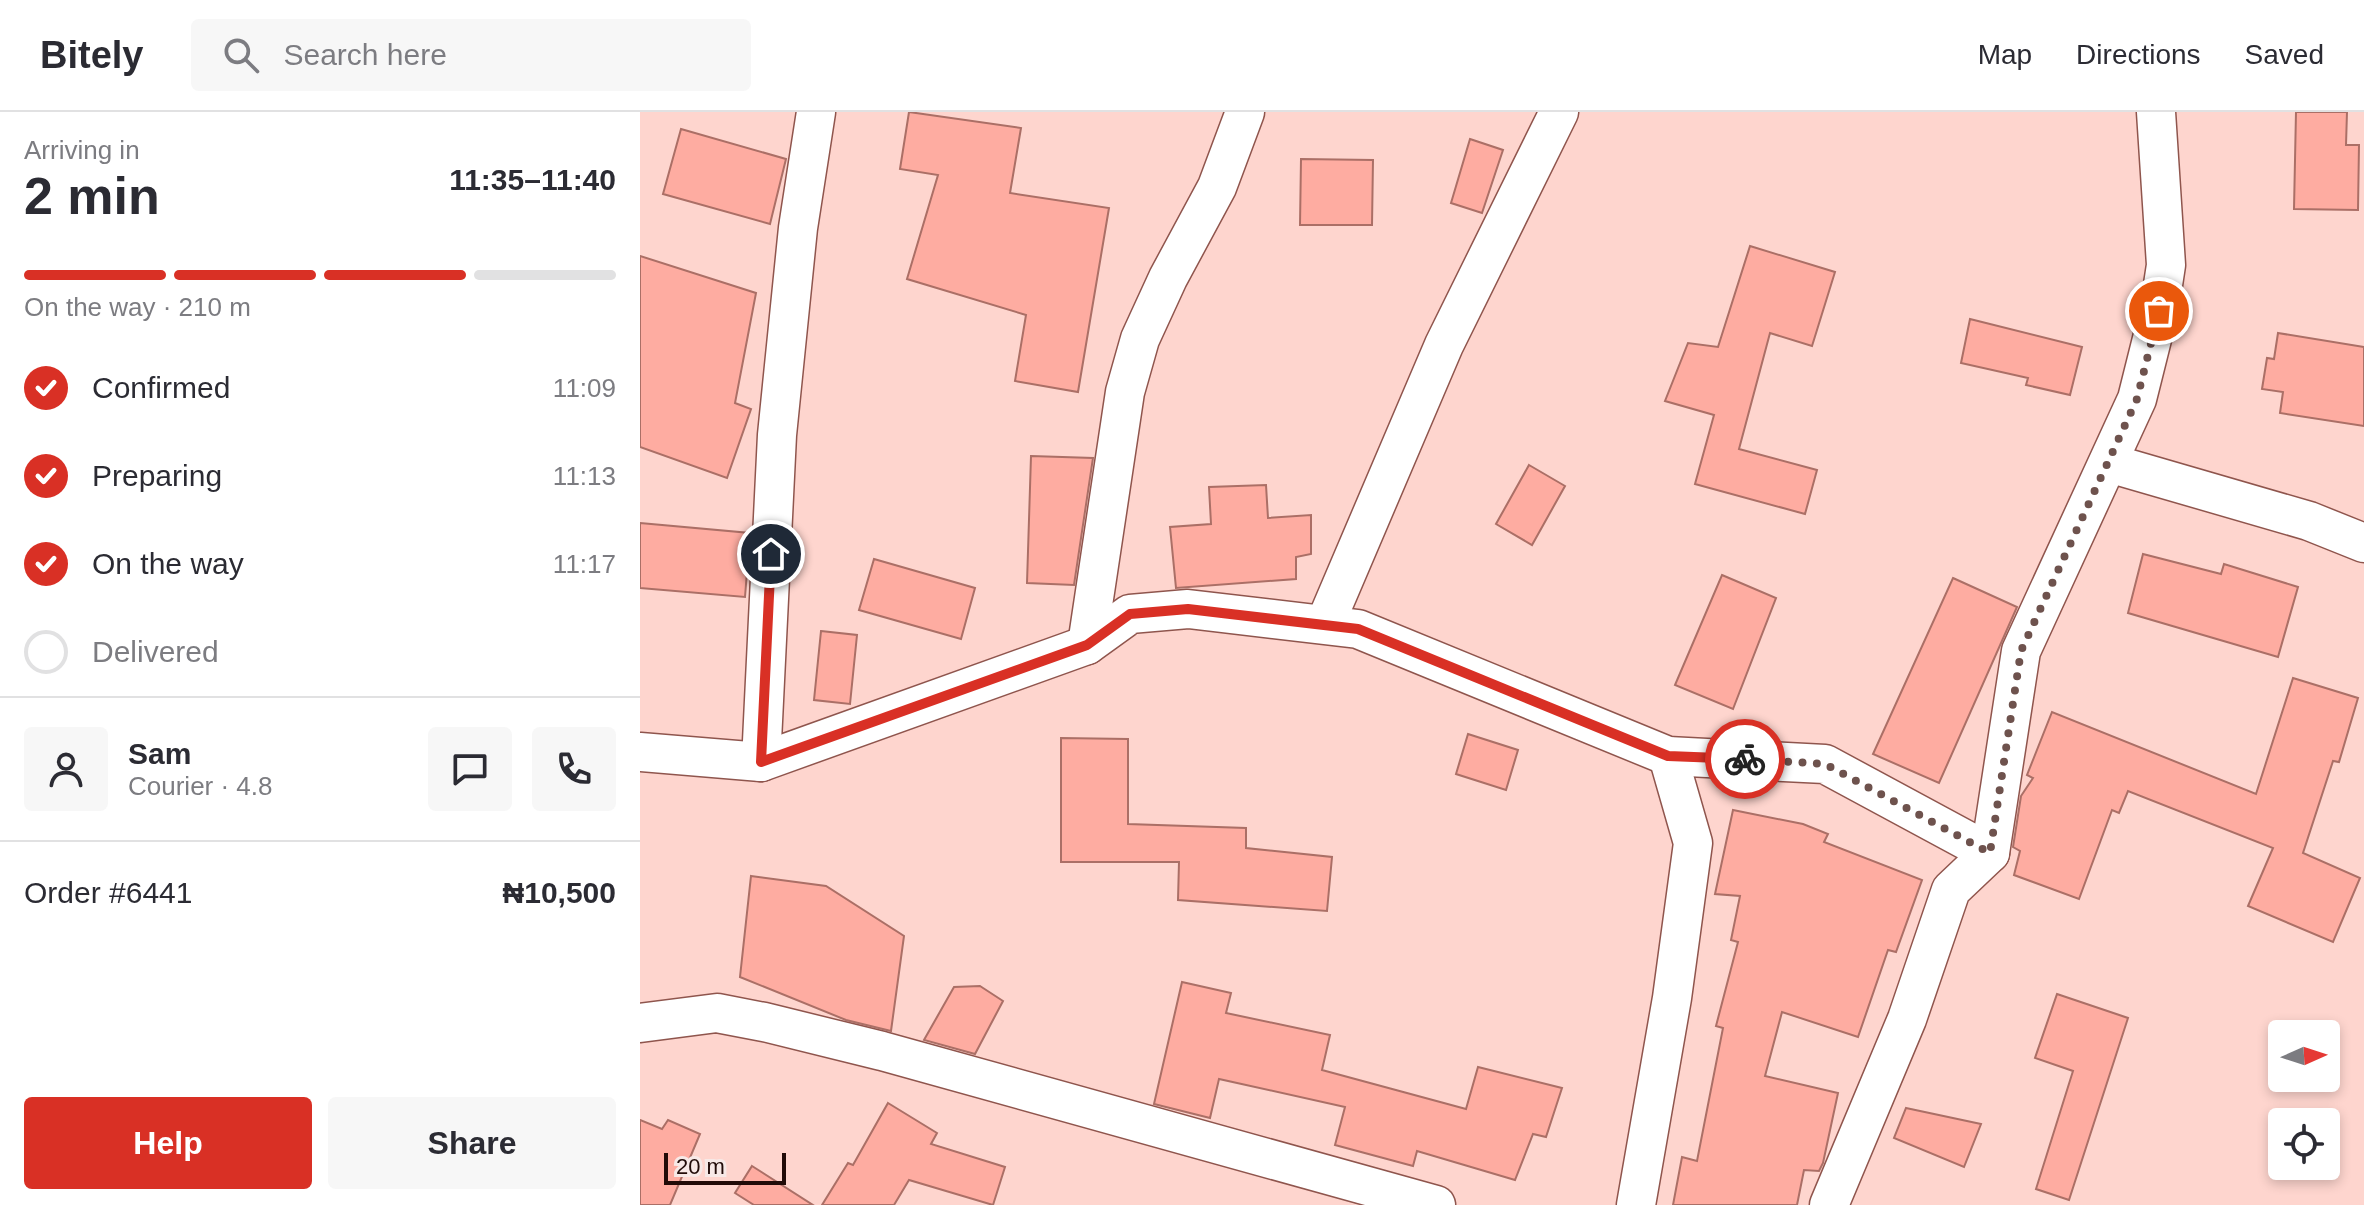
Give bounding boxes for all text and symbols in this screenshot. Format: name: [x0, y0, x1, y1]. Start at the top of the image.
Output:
search box: [191, 19, 751, 91]
icon: search: [219, 33, 263, 77]
text: Bitely: [40, 34, 143, 76]
text: Search here: [283, 38, 447, 71]
text: Map: [1978, 39, 2032, 70]
text: Directions: [2076, 39, 2201, 70]
text: Saved: [2245, 39, 2324, 70]
text: Arriving in: [24, 135, 140, 165]
text: 11:35–11:40: [449, 163, 616, 196]
text: 2 min: [24, 167, 160, 225]
pin: [2125, 277, 2193, 345]
icon: bag: [2137, 289, 2181, 333]
text: On the way · 210 m: [24, 292, 251, 322]
icon: check: [24, 366, 68, 410]
text: Confirmed: [92, 371, 230, 404]
text: 11:09: [553, 373, 616, 403]
icon: check: [24, 454, 68, 498]
text: Preparing: [92, 459, 222, 492]
text: 11:13: [553, 461, 616, 491]
pin: [737, 520, 805, 588]
icon: home: [749, 532, 793, 576]
icon: check: [24, 542, 68, 586]
text: On the way: [92, 547, 244, 580]
text: 11:17: [553, 549, 616, 579]
text: Delivered: [92, 635, 219, 668]
courier: [1705, 719, 1785, 799]
button: person: [24, 727, 108, 811]
button: chat: [428, 727, 512, 811]
button: phone: [532, 727, 616, 811]
text: Sam: [128, 737, 191, 770]
icon: bike: [1723, 737, 1767, 781]
text: Courier · 4.8: [128, 771, 273, 801]
text: Order #6441: [24, 876, 192, 909]
text: ₦10,500: [503, 876, 616, 909]
north arrow: [2268, 1020, 2340, 1092]
map controls: [2268, 1020, 2340, 1180]
button: Help: [24, 1097, 312, 1189]
button: Share: [328, 1097, 616, 1189]
button: locate: [2268, 1108, 2340, 1180]
scale bar: [664, 1149, 786, 1185]
text: 20 m: [676, 1154, 725, 1179]

